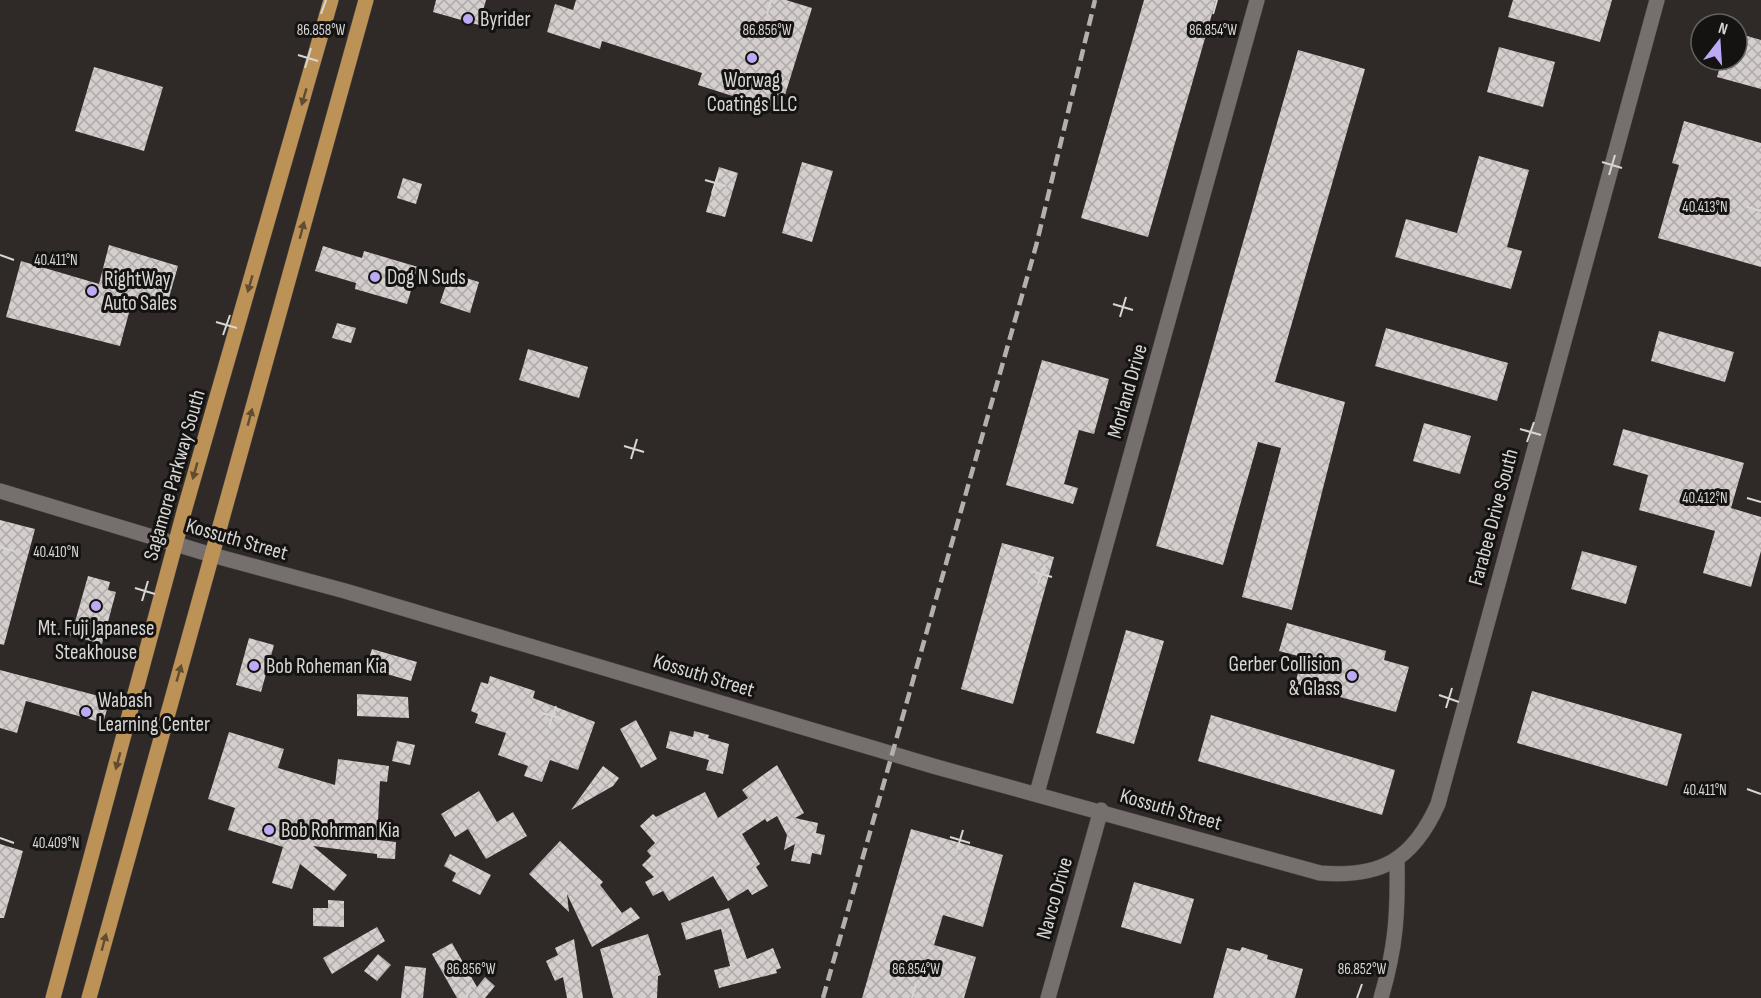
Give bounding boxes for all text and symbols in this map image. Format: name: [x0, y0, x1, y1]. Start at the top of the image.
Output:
place label: Byrider: [480, 7, 530, 32]
marker: Byrider: [461, 12, 475, 26]
north arrow: [1689, 12, 1749, 72]
text: N: [1716, 19, 1730, 39]
text: 86.858°W: [297, 21, 346, 40]
text: 86.856°W: [743, 21, 792, 40]
text: 86.854°W: [1189, 21, 1237, 40]
marker: Worwag Coatings LLC: [745, 51, 759, 65]
place label: Worwag Coatings LLC: [707, 68, 797, 117]
one-way arrow: [299, 88, 308, 106]
text: 40.413°N: [1682, 198, 1728, 217]
one-way arrow: [298, 220, 307, 238]
text: 40.411°N: [34, 251, 78, 270]
place label: Dog N Suds: [387, 265, 466, 290]
place label: RightWay Auto Sales: [103, 267, 177, 316]
marker: Dog N Suds: [368, 270, 382, 284]
one-way arrow: [245, 275, 254, 293]
marker: RightWay Auto Sales: [85, 284, 99, 298]
street label: Morland Drive: [1102, 341, 1153, 441]
street label: Sagamore Parkway South: [138, 387, 211, 563]
one-way arrow: [246, 408, 255, 426]
street label: Farabee Drive South: [1463, 446, 1524, 588]
one-way arrow: [190, 462, 199, 480]
text: 40.412°N: [1682, 489, 1728, 508]
street label: Kossuth Street: [183, 513, 291, 566]
text: 40.410°N: [33, 543, 79, 562]
marker: Mt. Fuji Japanese Steakhouse: [89, 599, 103, 613]
place label: Mt. Fuji Japanese Steakhouse: [38, 616, 154, 665]
street label: Kossuth Street: [650, 648, 757, 703]
place label: Gerber Collision & Glass: [1228, 652, 1340, 701]
place label: Bob Roheman Kia: [266, 654, 387, 679]
marker: Bob Roheman Kia: [247, 659, 261, 673]
one-way arrow: [175, 664, 184, 682]
marker: Gerber Collision & Glass: [1345, 669, 1359, 683]
place label: Wabash Learning Center: [98, 688, 210, 737]
marker: Wabash Learning Center: [79, 705, 93, 719]
one-way arrow: [112, 752, 122, 770]
text: 40.411°N: [1683, 781, 1727, 800]
street label: Kossuth Street: [1117, 783, 1225, 836]
place label: Bob Rohrman Kia: [281, 818, 400, 843]
marker: Bob Rohrman Kia: [262, 823, 276, 837]
text: 40.409°N: [32, 834, 80, 853]
street label: Navco Drive: [1031, 854, 1078, 942]
one-way arrow: [100, 932, 109, 950]
text: 86.856°W: [447, 960, 496, 979]
text: 86.854°W: [892, 960, 940, 979]
text: 86.852°W: [1338, 960, 1387, 979]

